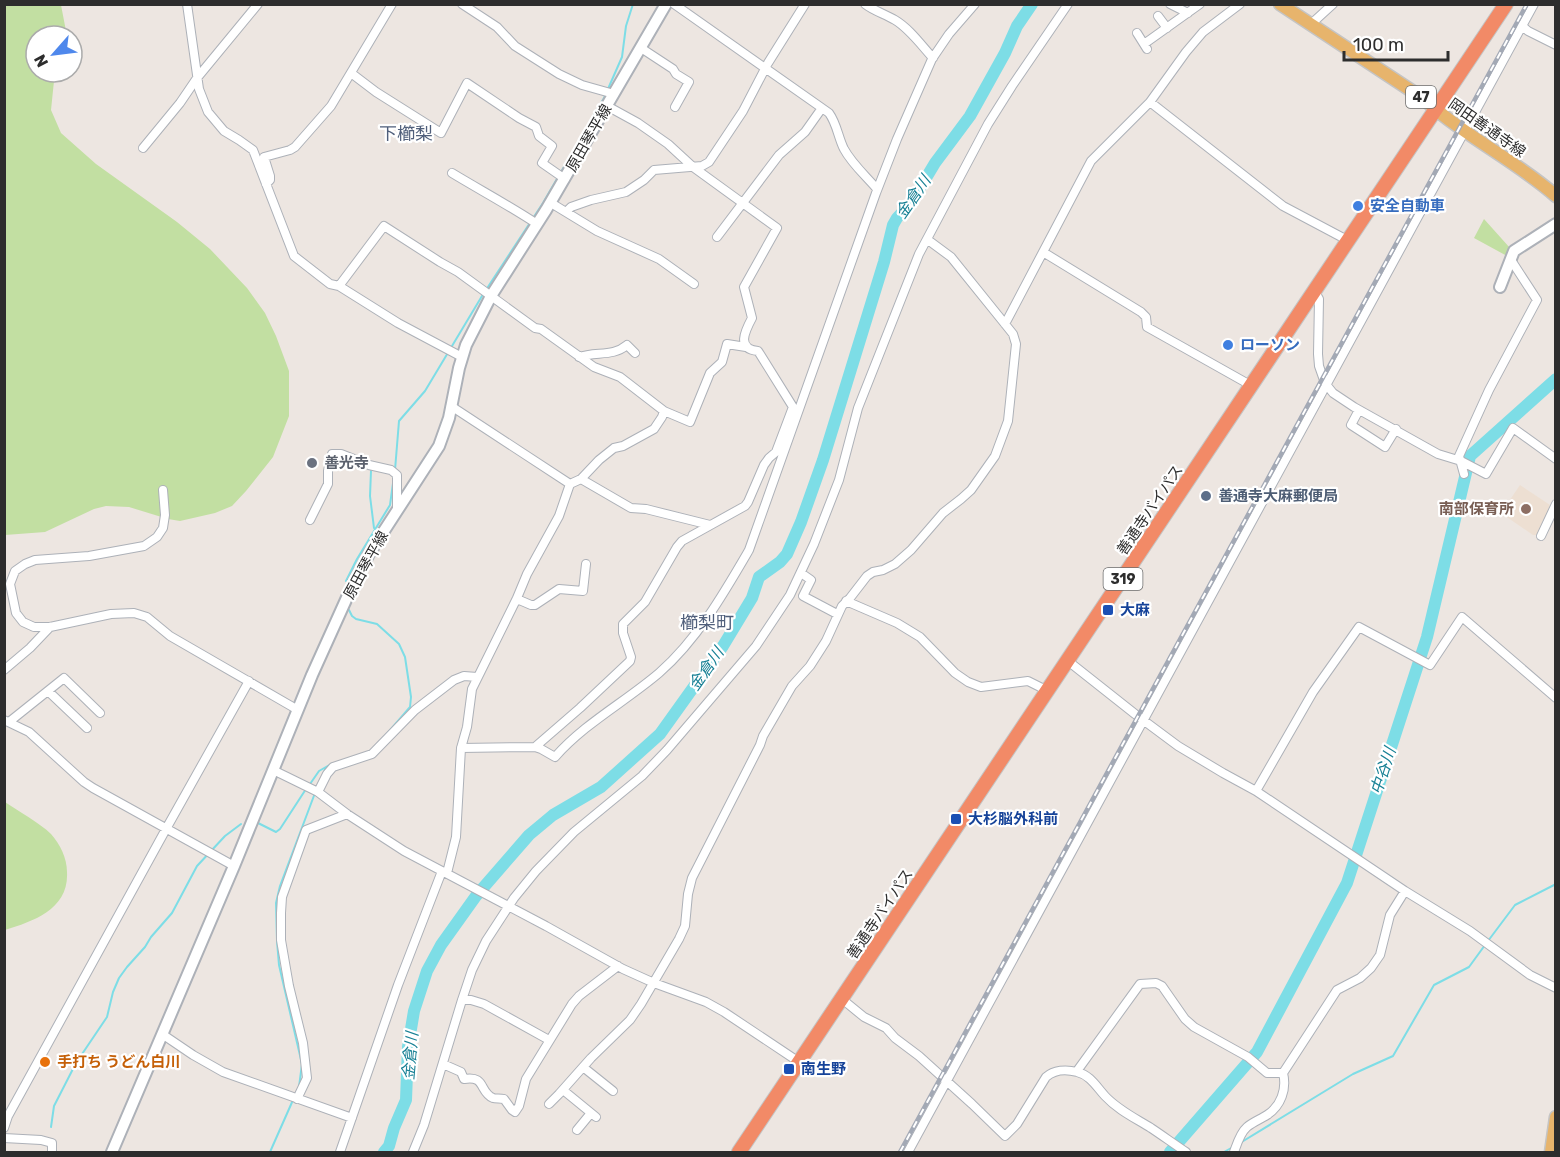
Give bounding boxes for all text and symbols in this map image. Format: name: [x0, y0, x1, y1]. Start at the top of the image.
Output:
north arrow: [24, 24, 84, 84]
scale bar: [1344, 24, 1448, 62]
text: 100 m: [1353, 34, 1404, 56]
text: N: [30, 51, 52, 70]
road number: 47: [1406, 86, 1436, 108]
street label: 岡田善通寺線: [1445, 95, 1529, 161]
street label: 原田琴平線: [562, 101, 616, 175]
district label: 下櫛梨: [379, 123, 433, 145]
water label: 金倉川: [891, 170, 936, 222]
place label: 安全自動車: [1370, 197, 1445, 215]
marker: 安全自動車: [1351, 199, 1365, 213]
place label: ローソン: [1240, 336, 1300, 354]
marker: ローソン: [1221, 338, 1235, 352]
place label: 善光寺: [324, 454, 369, 472]
marker: 善光寺: [305, 456, 319, 470]
street label: 善通寺バイパス: [1113, 462, 1187, 558]
place label: 善通寺大麻郵便局: [1218, 487, 1338, 505]
marker: 善通寺大麻郵便局: [1199, 489, 1213, 503]
place label: 南部保育所: [1439, 500, 1514, 518]
marker: 南部保育所: [1519, 502, 1533, 516]
street label: 原田琴平線: [340, 528, 392, 602]
road number: 319: [1104, 568, 1142, 590]
place label: 大麻: [1120, 601, 1150, 619]
marker: 大麻: [1101, 603, 1115, 617]
district label: 櫛梨町: [680, 612, 734, 634]
water label: 金倉川: [684, 642, 729, 694]
water label: 中谷川: [1367, 743, 1400, 797]
place label: 大杉脳外科前: [968, 810, 1058, 828]
marker: 大杉脳外科前: [949, 812, 963, 826]
street label: 善通寺バイパス: [843, 866, 917, 962]
water label: 金倉川: [398, 1029, 422, 1081]
place label: 手打ち うどん白川: [57, 1053, 180, 1071]
marker: 手打ち うどん白川: [38, 1055, 52, 1069]
place label: 南生野: [801, 1060, 846, 1078]
marker: 南生野: [782, 1062, 796, 1076]

